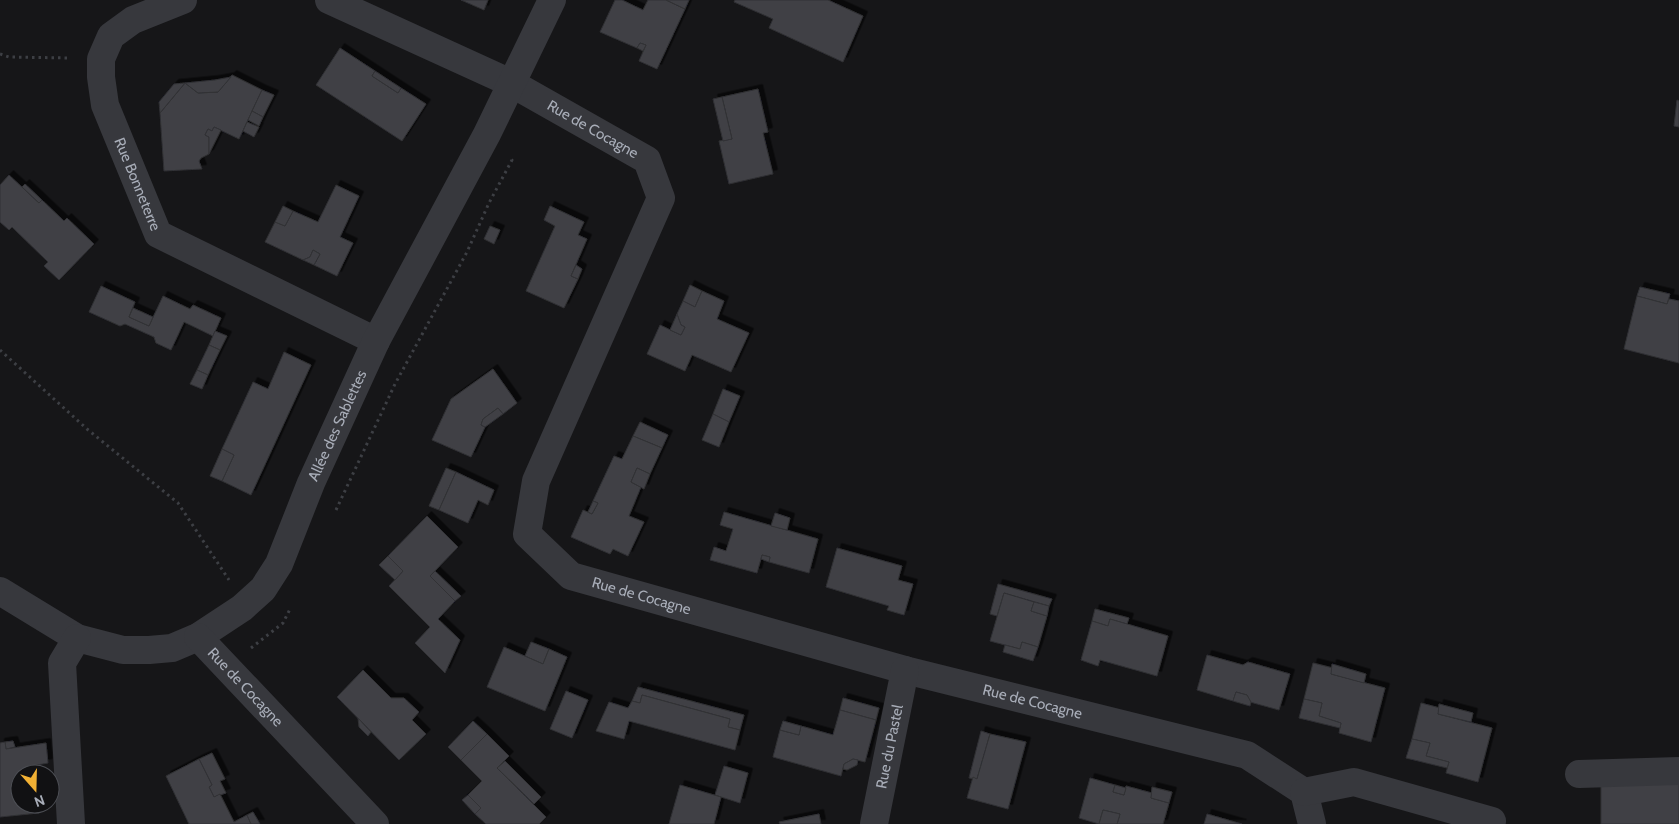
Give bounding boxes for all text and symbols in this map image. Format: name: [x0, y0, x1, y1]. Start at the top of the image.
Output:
street label: Rue de Cocagne: [544, 96, 642, 162]
street label: Rue Bonneterre: [110, 135, 165, 234]
street label: Allée des Sablettes: [304, 367, 370, 484]
street label: Rue de Cocagne: [590, 573, 693, 618]
street label: Rue de Cocagne: [204, 644, 287, 731]
street label: Rue de Cocagne: [981, 681, 1084, 723]
street label: Rue du Pastel: [872, 702, 907, 790]
north arrow: [10, 764, 60, 814]
text: N: [32, 791, 47, 811]

